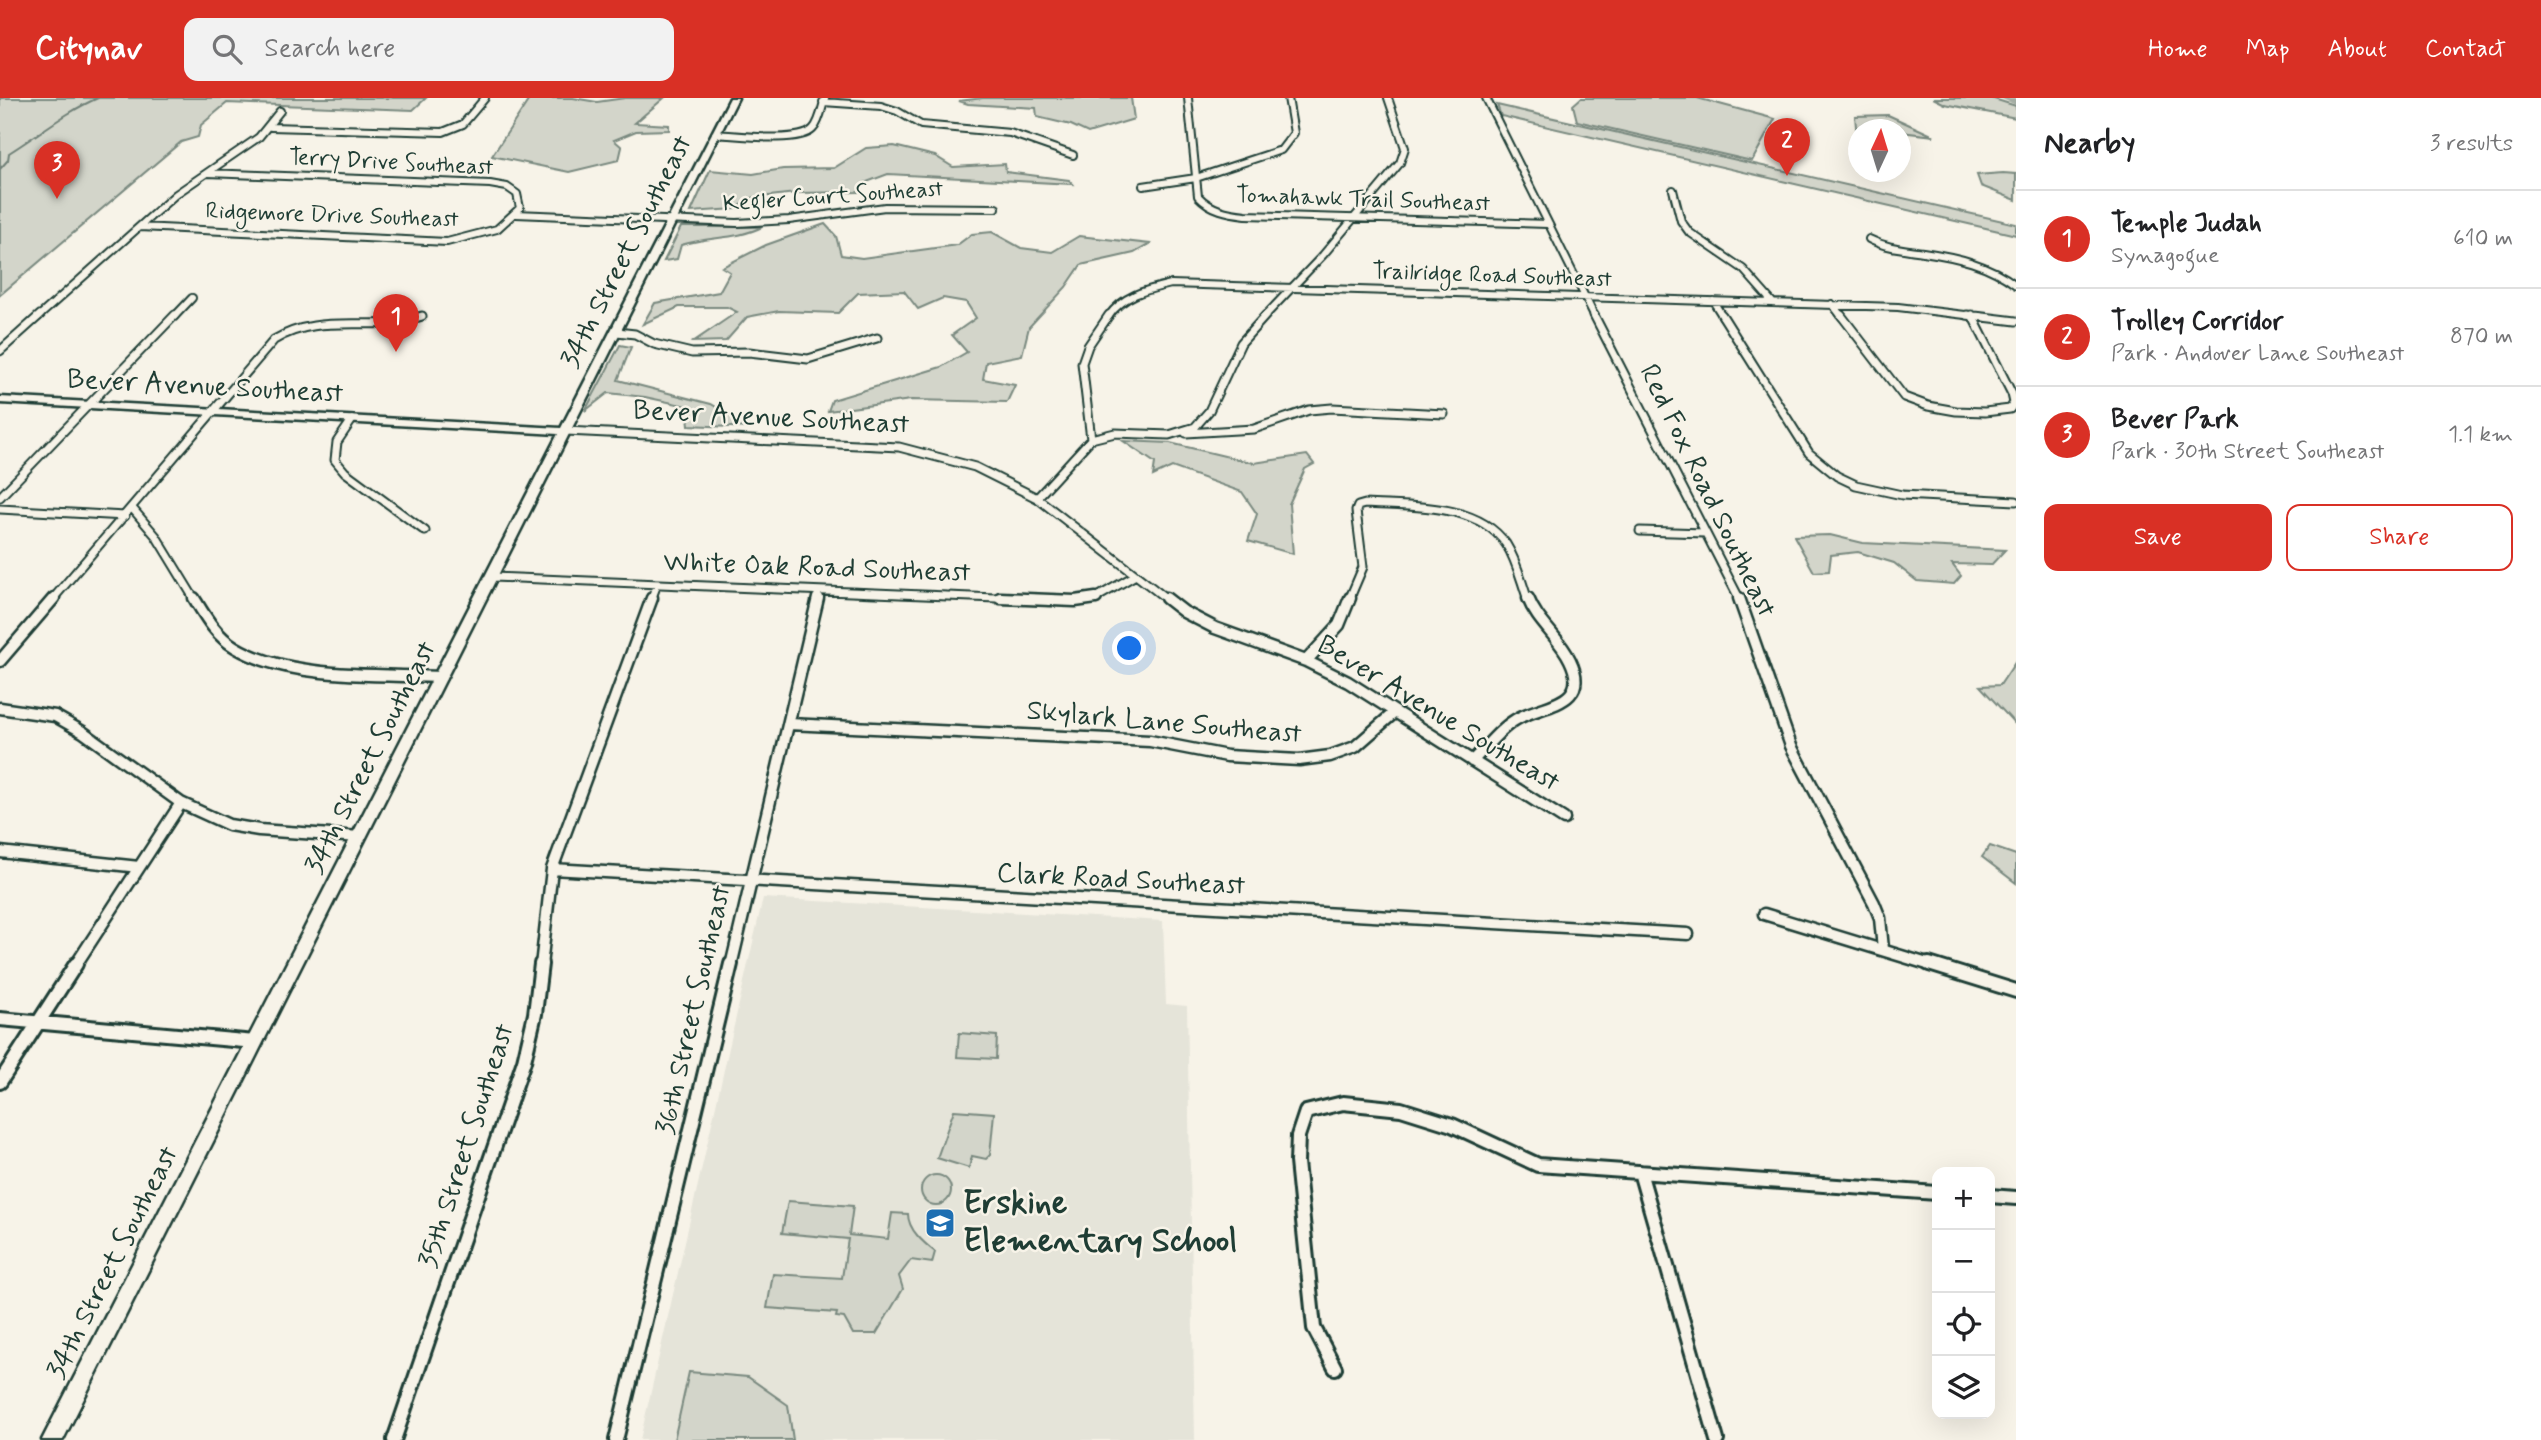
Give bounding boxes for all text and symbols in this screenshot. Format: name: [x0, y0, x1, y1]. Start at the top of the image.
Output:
search box: [184, 18, 674, 81]
text: Citynav: [35, 27, 142, 71]
icon: search: [208, 30, 246, 68]
text: Search here: [264, 32, 395, 66]
text: Home: [2148, 34, 2208, 65]
text: Map: [2246, 34, 2290, 65]
text: About: [2328, 34, 2387, 65]
text: Contact: [2425, 34, 2506, 65]
pin: 2: [1764, 118, 1810, 176]
north arrow: [1848, 119, 1911, 182]
text: Nearby: [2044, 124, 2135, 163]
street label: 34th Street Southeast: [552, 129, 702, 375]
text: 3 results: [2430, 129, 2513, 159]
pin: 3: [34, 141, 80, 199]
street label: Terry Drive Southeast: [288, 143, 494, 183]
street label: Kegler Court Southeast: [722, 174, 945, 222]
street label: Tomahawk Trail Southeast: [1235, 181, 1491, 219]
street label: Ridgemore Drive Southeast: [205, 197, 459, 237]
text: Temple Judah: [2111, 207, 2262, 241]
text: 1: [2062, 224, 2072, 254]
text: 610 m: [2453, 224, 2513, 254]
text: Synagogue: [2111, 241, 2219, 271]
street label: Trailridge Road Southeast: [1372, 257, 1612, 297]
pin: 1: [373, 294, 419, 352]
text: Trolley Corridor: [2111, 305, 2283, 339]
text: 2: [2061, 322, 2073, 352]
text: 870 m: [2450, 322, 2513, 352]
text: Park · Andover Lane Southeast: [2111, 339, 2404, 369]
street label: Red Fox Road Southeast: [1630, 358, 1785, 624]
street label: Bever Avenue Southeast: [66, 361, 345, 413]
street label: Bever Avenue Southeast: [632, 392, 911, 444]
text: Bever Park: [2111, 403, 2239, 437]
text: 3: [2062, 420, 2072, 450]
text: 1.1 km: [2448, 420, 2513, 450]
text: Park · 30th Street Southeast: [2111, 437, 2384, 467]
button: Save: [2044, 504, 2272, 571]
button: Share: [2286, 504, 2513, 571]
street label: White Oak Road Southeast: [663, 544, 972, 592]
street label: Bever Avenue Southeast: [1310, 627, 1567, 801]
your location: [1112, 631, 1146, 665]
street label: 34th Street Southeast: [296, 635, 446, 881]
street label: Skylark Lane Southeast: [1025, 693, 1304, 754]
street label: Clark Road Southeast: [996, 855, 1247, 905]
street label: 36th Street Southeast: [647, 881, 741, 1138]
street label: 35th Street Southeast: [410, 1019, 524, 1273]
street label: 34th Street Southeast: [38, 1140, 188, 1386]
map controls: [1932, 1167, 1995, 1419]
button: +: [1932, 1167, 1995, 1230]
place label: Erskine Elementary School: [963, 1182, 1237, 1264]
school or university icon: Erskine Elementary School: [923, 1206, 957, 1240]
button: −: [1932, 1230, 1995, 1293]
button: locate: [1932, 1293, 1995, 1356]
button: layers: [1932, 1356, 1995, 1419]

